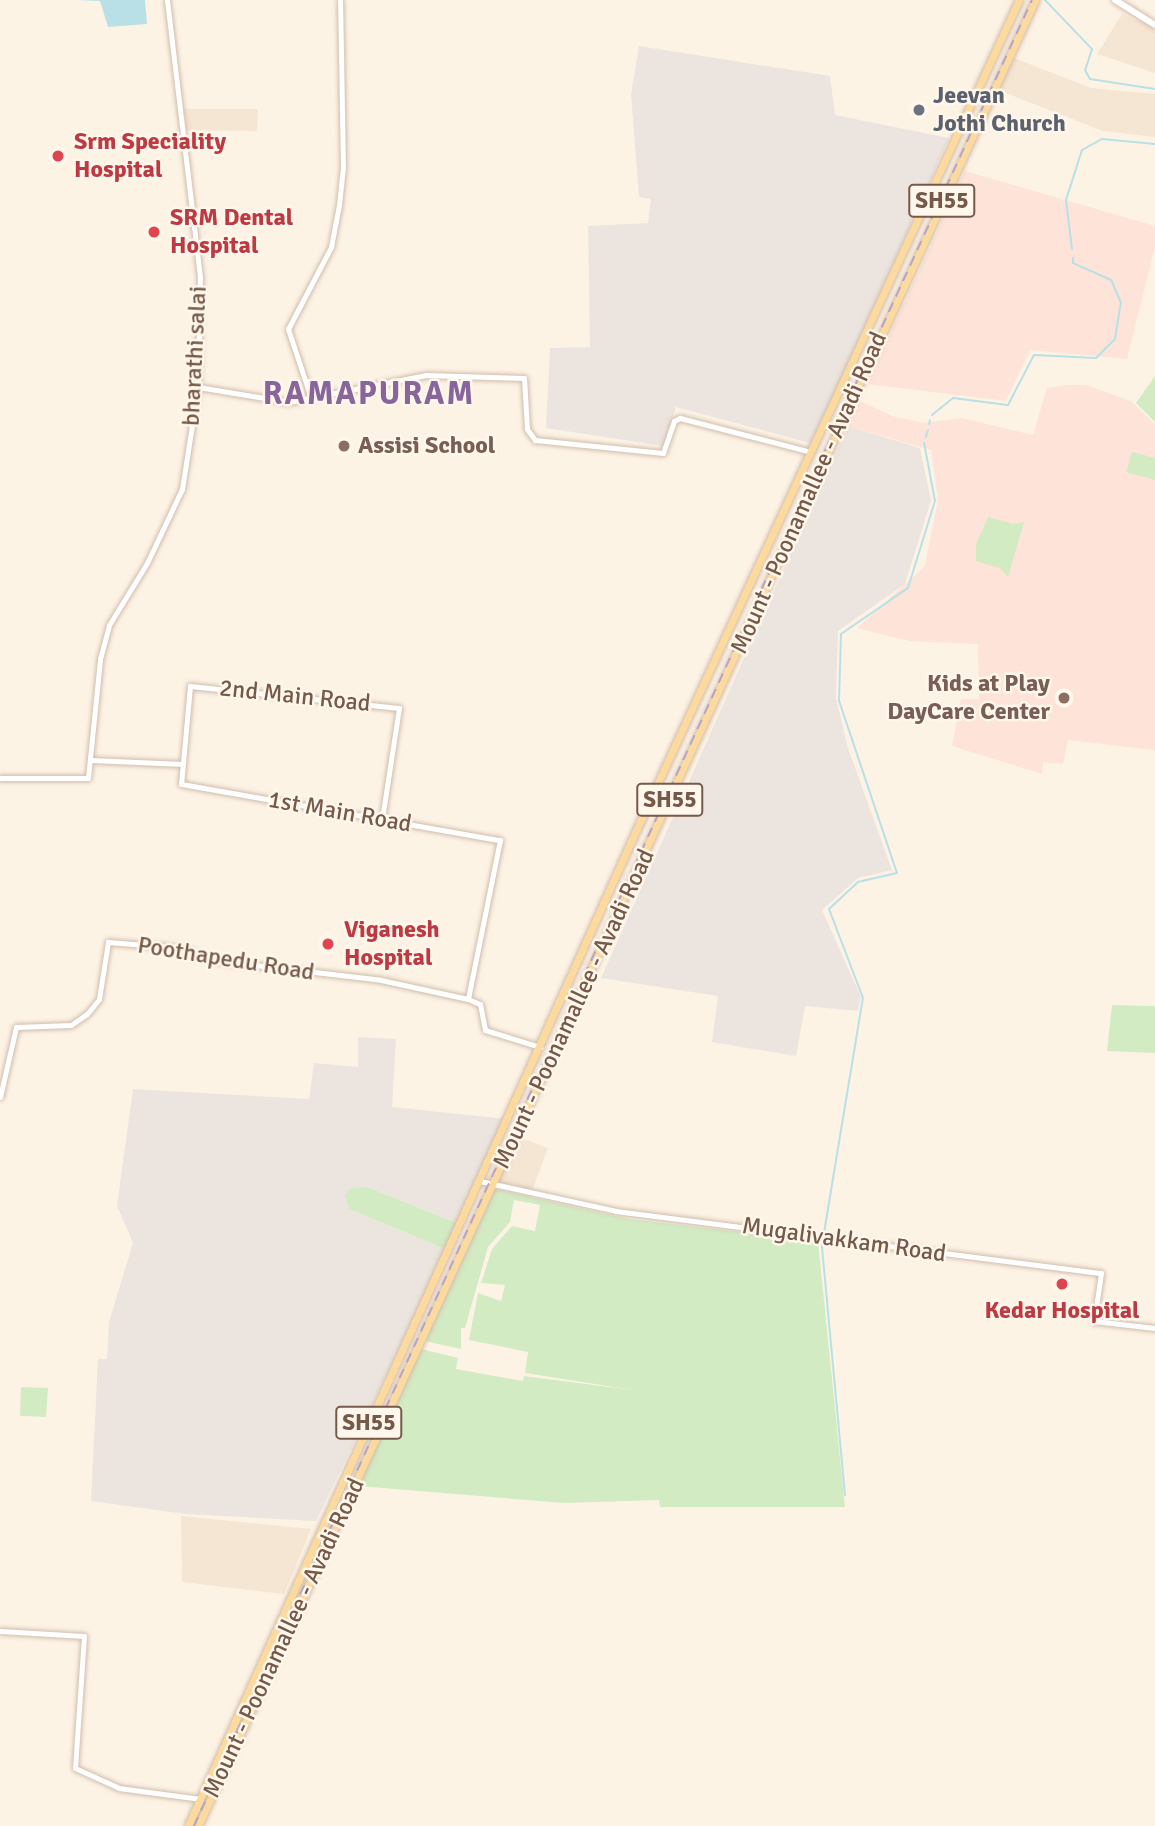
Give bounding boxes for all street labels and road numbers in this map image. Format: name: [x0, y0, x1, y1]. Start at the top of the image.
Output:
road number: SH55: [907, 182, 977, 220]
street label: bharathi salai: [177, 285, 213, 427]
street label: Mount - Poonamallee - Avadi Road: [725, 327, 893, 659]
street label: 2nd Main Road: [218, 674, 372, 718]
road number: SH55: [635, 780, 705, 820]
street label: 1st Main Road: [266, 785, 414, 839]
street label: Mount - Poonamallee - Avadi Road: [487, 845, 661, 1173]
street label: Poothapedu Road: [136, 931, 316, 987]
street label: Mugalivakkam Road: [740, 1211, 948, 1269]
road number: SH55: [334, 1404, 404, 1442]
street label: Mount - Poonamallee - Avadi Road: [197, 1474, 371, 1802]

